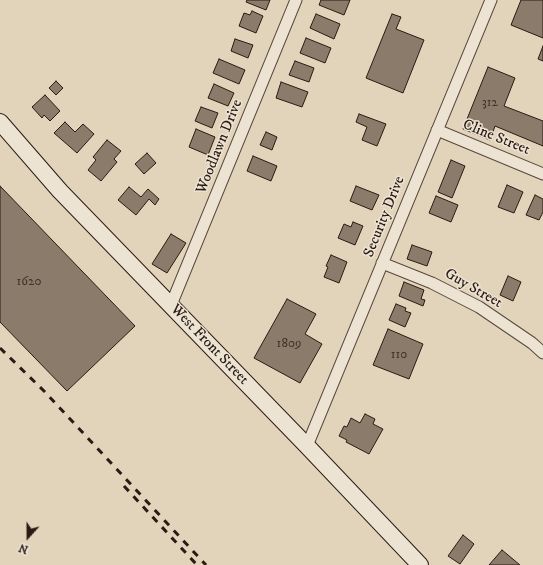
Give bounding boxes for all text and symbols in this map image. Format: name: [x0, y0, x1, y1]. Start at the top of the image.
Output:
house number: 312: [482, 95, 498, 111]
street label: Woodlawn Drive: [193, 97, 247, 197]
street label: Cline Street: [460, 116, 532, 160]
street label: Security Drive: [361, 174, 409, 260]
street label: Guy Street: [441, 265, 505, 313]
house number: 1620: [17, 274, 41, 290]
street label: West Front Street: [166, 301, 252, 389]
house number: 1809: [277, 336, 301, 352]
house number: 110: [391, 347, 407, 363]
north arrow: [8, 517, 48, 557]
text: N: [17, 540, 30, 556]

